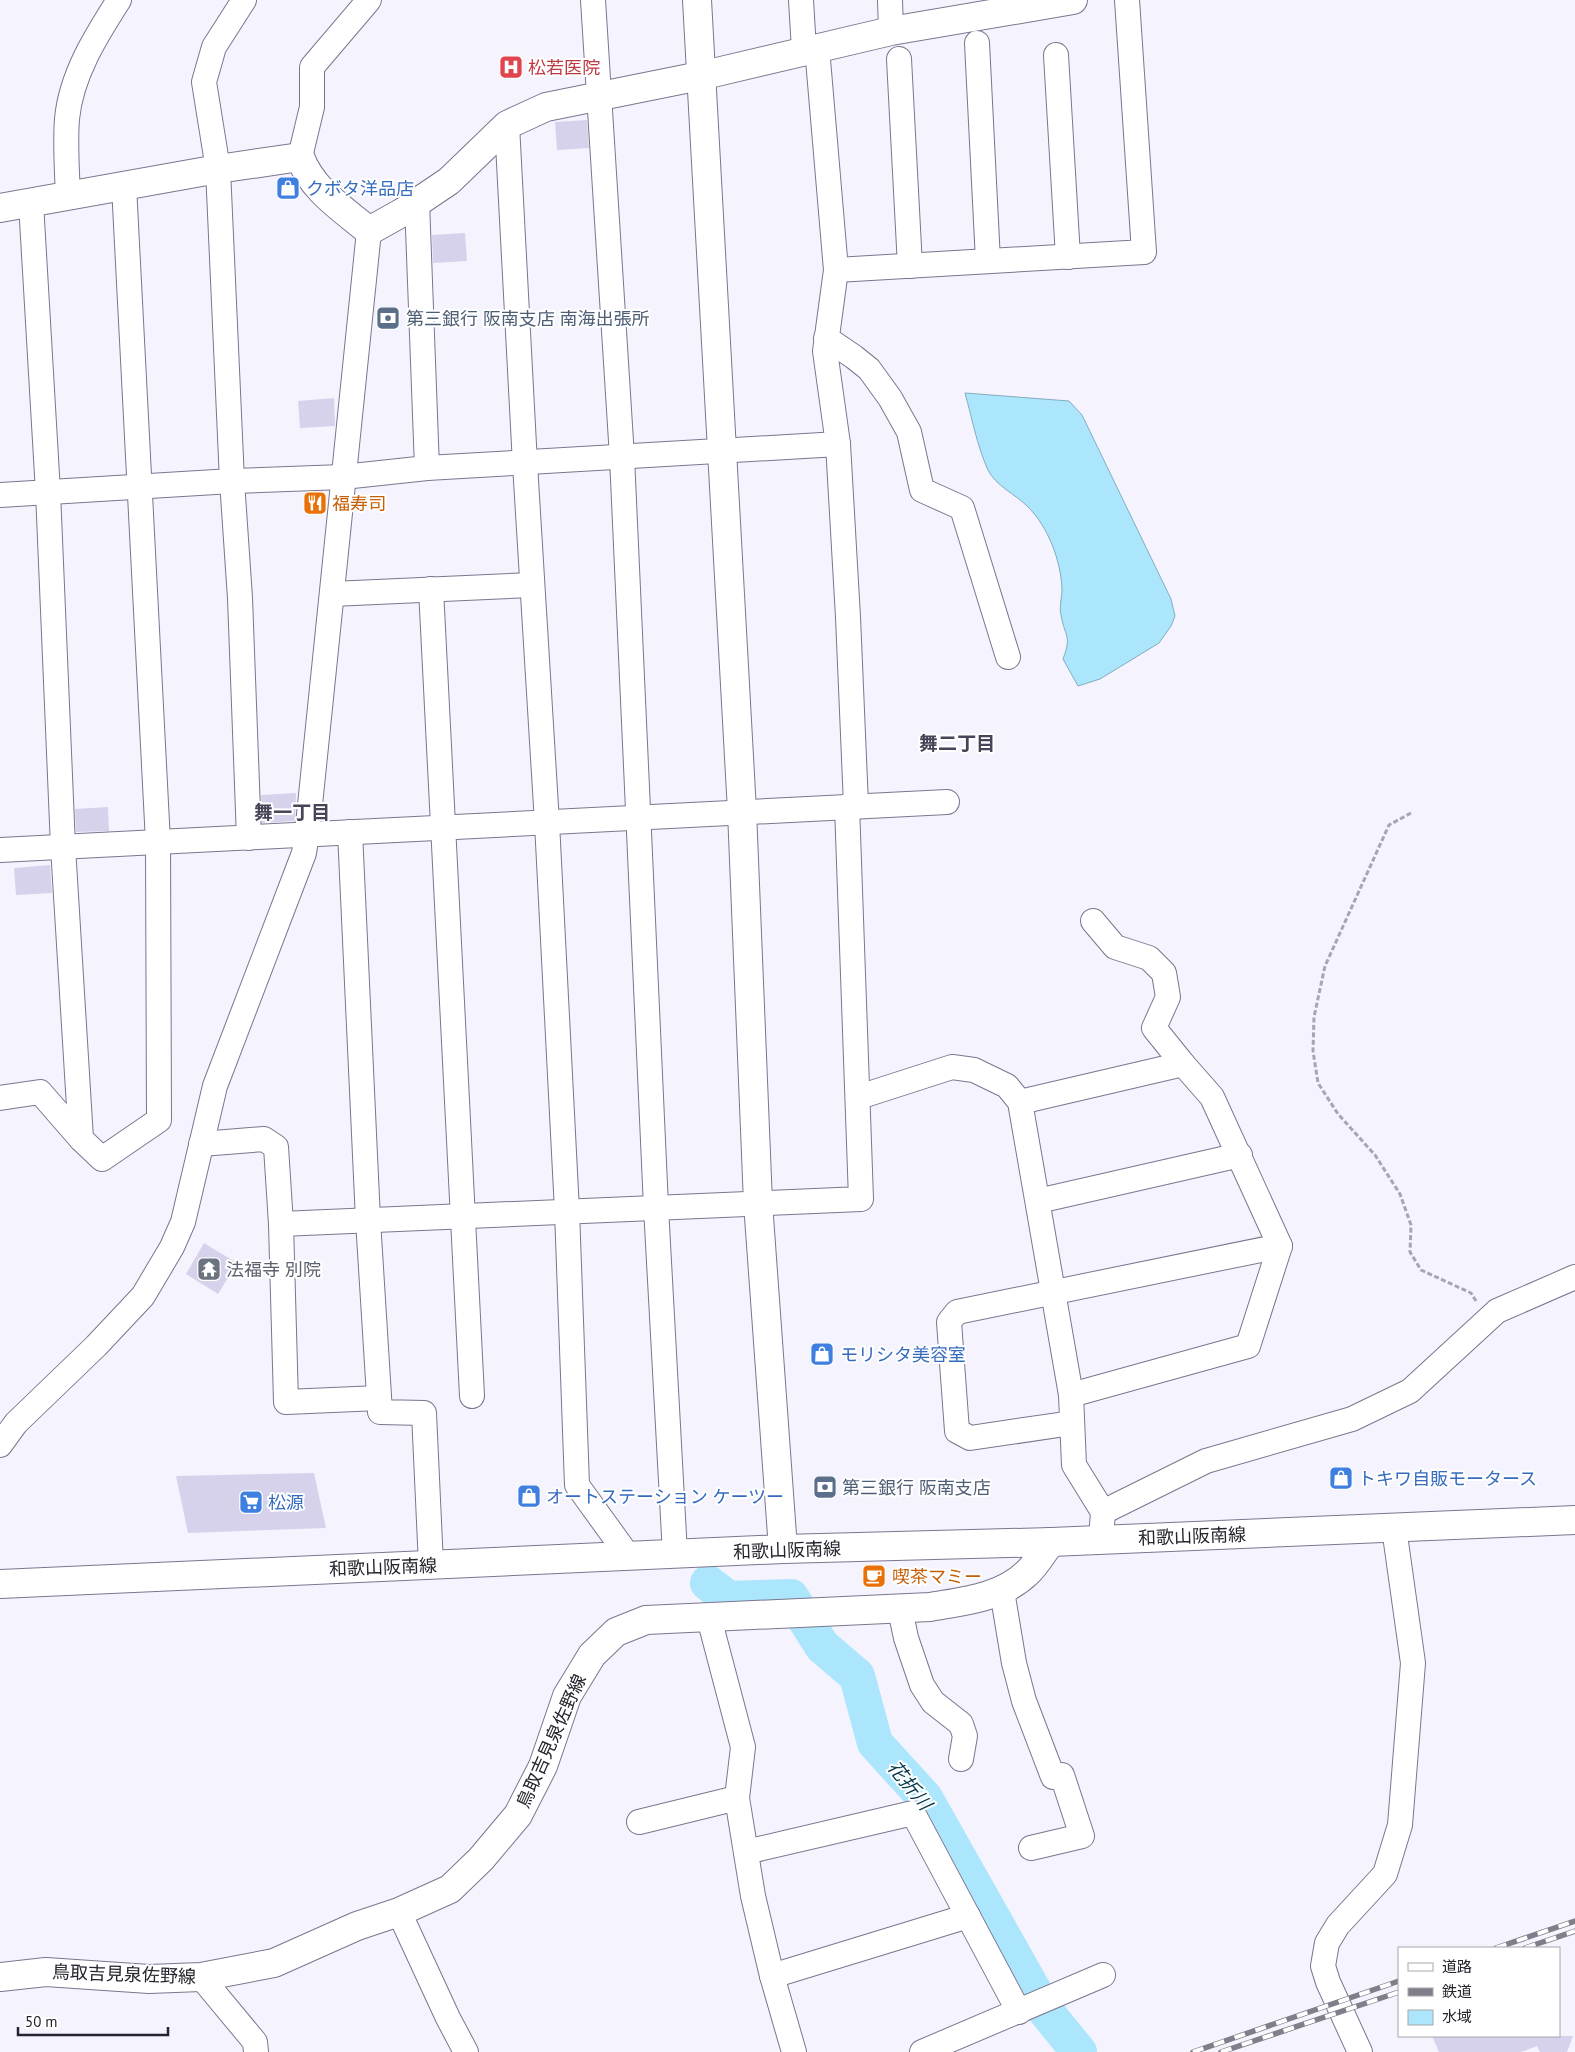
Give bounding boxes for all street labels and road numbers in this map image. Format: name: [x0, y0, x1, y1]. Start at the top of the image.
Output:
street label: 和歌山阪南線: [1138, 1523, 1246, 1549]
street label: 和歌山阪南線: [733, 1537, 841, 1563]
street label: 和歌山阪南線: [329, 1554, 437, 1580]
street label: 鳥取吉見泉佐野線: [511, 1671, 591, 1811]
street label: 鳥取吉見泉佐野線: [52, 1960, 196, 1988]

